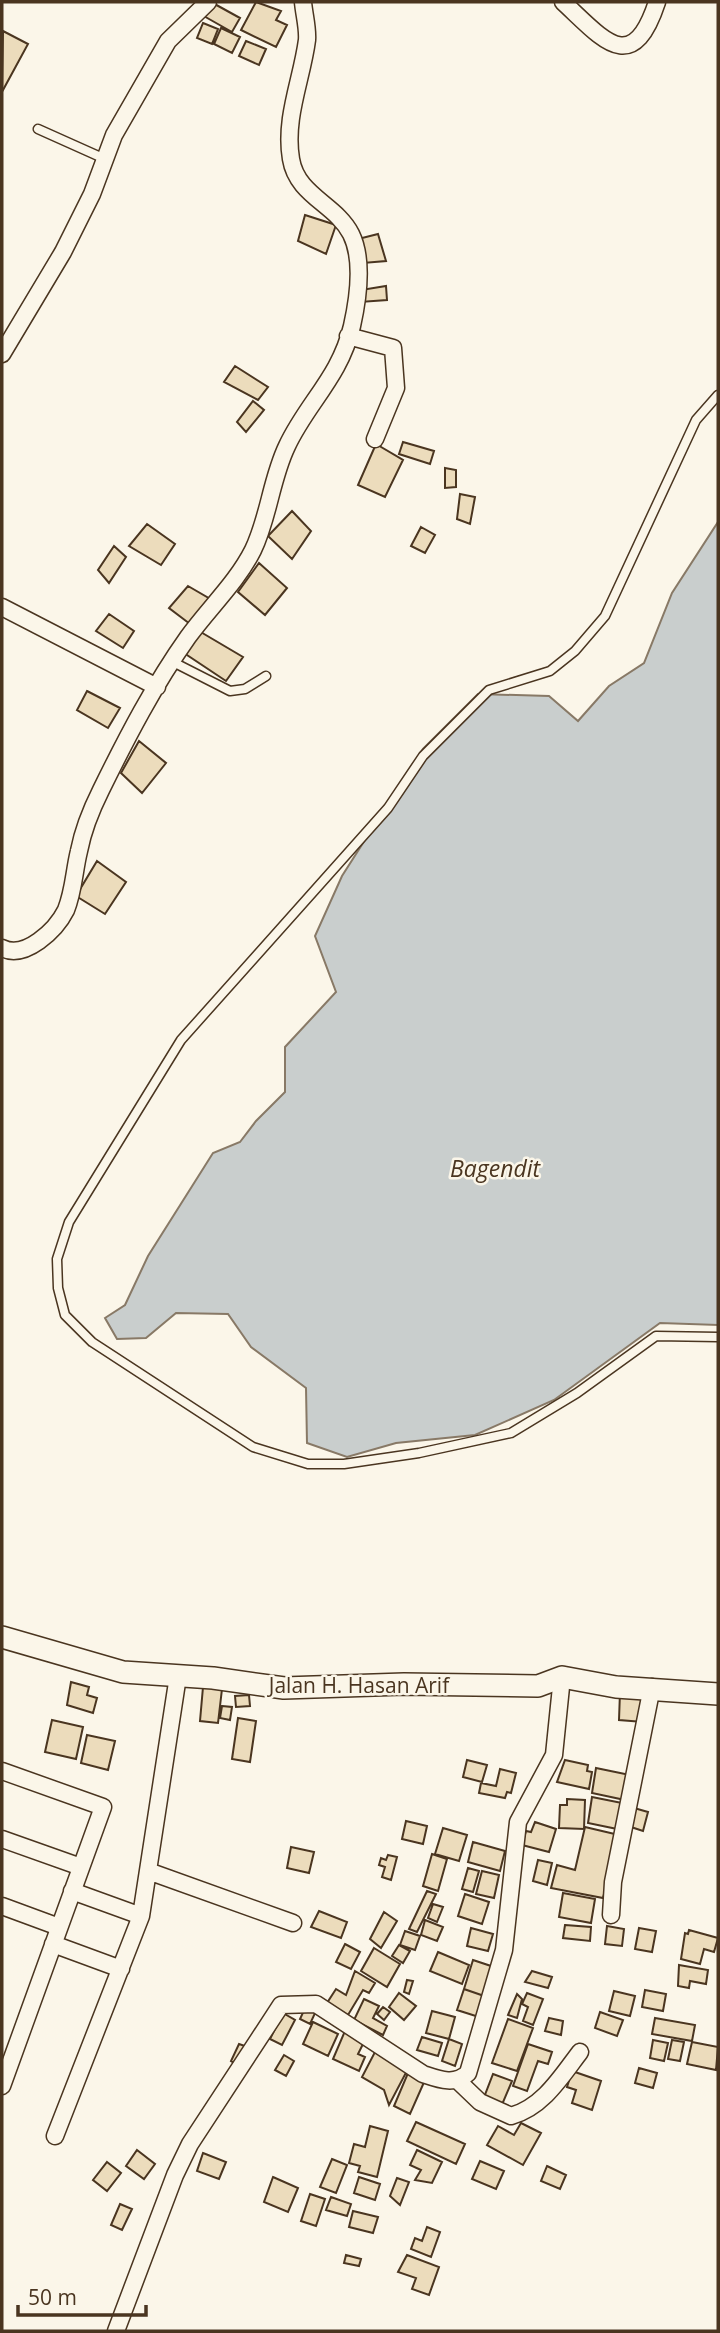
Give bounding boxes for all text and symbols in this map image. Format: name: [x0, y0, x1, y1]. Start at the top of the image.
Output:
water label: Bagendit: [450, 1152, 541, 1184]
street label: Jalan H. Hasan Arif: [267, 1671, 451, 1699]
scale bar: [18, 2274, 145, 2318]
text: 50 m: [28, 2283, 77, 2311]

